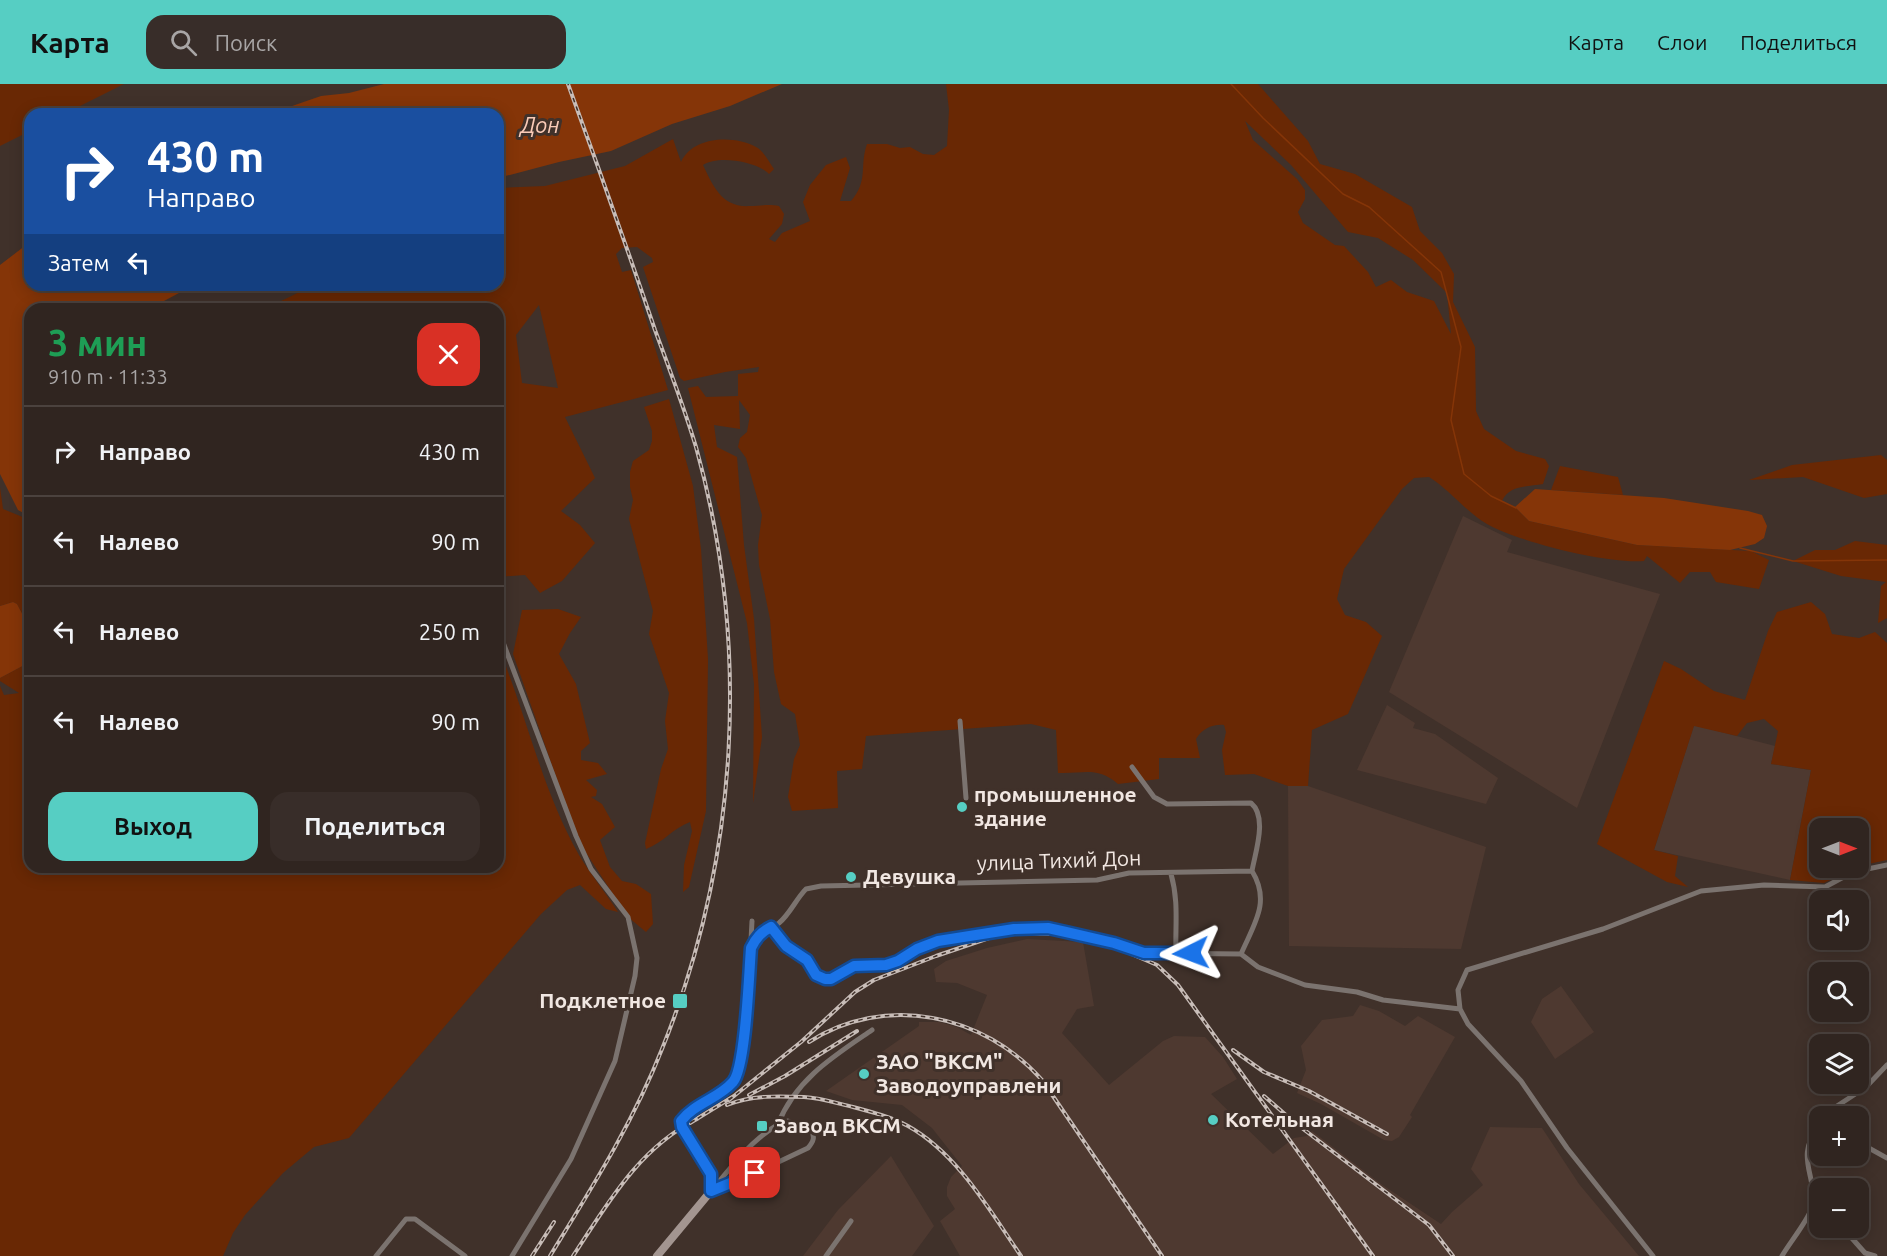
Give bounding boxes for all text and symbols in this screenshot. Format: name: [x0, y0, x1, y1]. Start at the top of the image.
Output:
search box: [146, 15, 566, 69]
icon: search: [167, 26, 200, 59]
text: Карта: [30, 27, 110, 58]
text: Поиск: [215, 30, 277, 55]
text: Карта: [1568, 30, 1624, 54]
text: Слои: [1657, 30, 1707, 54]
text: Поделиться: [1740, 30, 1857, 54]
water label: Дон: [519, 112, 559, 137]
icon: right: [48, 132, 126, 210]
text: 430 m: [147, 133, 264, 180]
text: Направо: [147, 182, 256, 212]
icon: left: [122, 246, 155, 279]
text: Затем: [48, 250, 110, 275]
text: 3 мин: [48, 322, 147, 363]
button: close: [417, 323, 480, 386]
text: 910 m · 11:33: [48, 365, 168, 388]
icon: right: [48, 435, 81, 468]
text: Направо: [99, 439, 191, 464]
text: 430 m: [419, 439, 480, 464]
icon: left: [48, 525, 81, 558]
text: Налево: [99, 529, 179, 554]
text: 90 m: [431, 529, 480, 554]
icon: left: [48, 615, 81, 648]
text: Налево: [99, 619, 179, 644]
text: 250 m: [419, 619, 480, 644]
icon: left: [48, 705, 81, 738]
text: Налево: [99, 709, 179, 734]
text: 90 m: [431, 709, 480, 734]
place label: промышленное здание: [974, 782, 1137, 830]
button: Выход: [48, 792, 258, 861]
button: Поделиться: [270, 792, 480, 861]
marker: промышленное здание: [955, 800, 969, 814]
north arrow: [1809, 818, 1869, 878]
map controls: [1809, 818, 1869, 1238]
street label: улица Тихий Дон: [976, 845, 1142, 875]
place label: Девушка: [863, 864, 956, 888]
marker: Девушка: [844, 870, 858, 884]
button: sound: [1809, 890, 1869, 950]
position arrow: [1159, 921, 1223, 985]
button: search: [1809, 962, 1869, 1022]
place label: Подклетное: [539, 988, 666, 1012]
marker: Подклетное: [671, 992, 689, 1010]
button: layers: [1809, 1034, 1869, 1094]
place label: ЗАО "ВКСМ" Заводоуправлени: [876, 1049, 1061, 1097]
marker: ЗАО "ВКСМ" Заводоуправлени: [857, 1067, 871, 1081]
button: +: [1809, 1106, 1869, 1166]
place label: Котельная: [1225, 1107, 1334, 1131]
place label: Завод ВКСМ: [774, 1113, 901, 1137]
marker: Котельная: [1206, 1113, 1220, 1127]
marker: Завод ВКСМ: [755, 1119, 769, 1133]
pin: [729, 1147, 780, 1198]
icon: arrive: [738, 1156, 771, 1189]
button: −: [1809, 1178, 1869, 1238]

